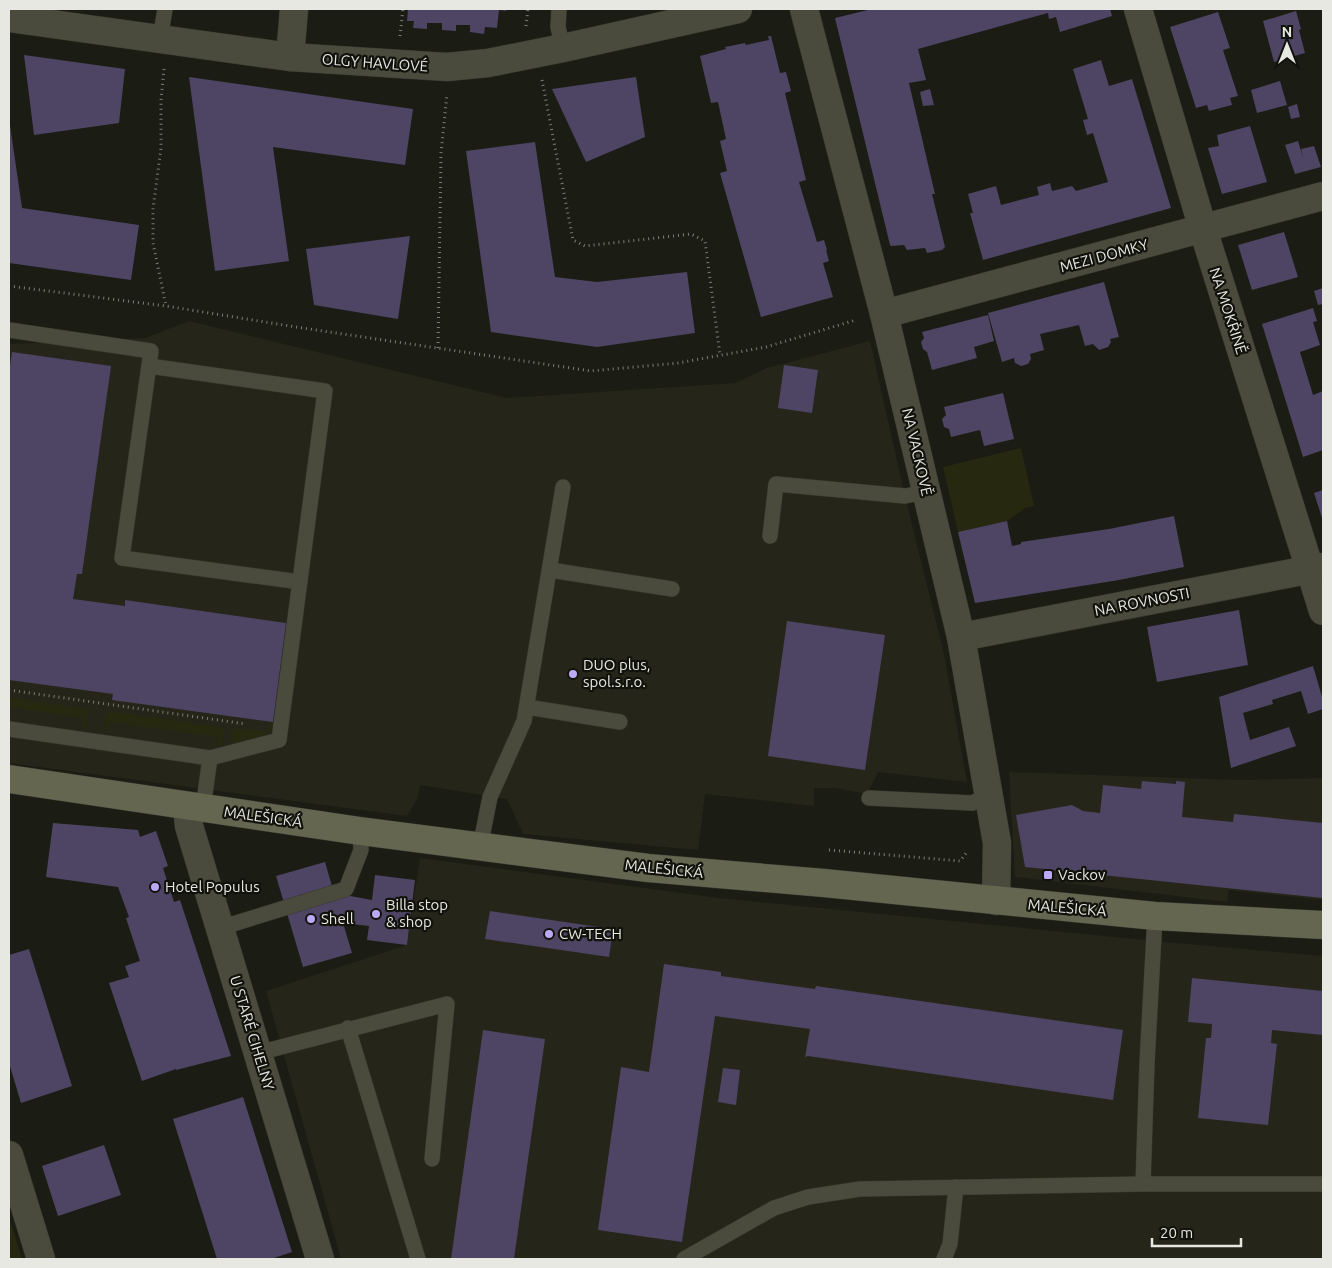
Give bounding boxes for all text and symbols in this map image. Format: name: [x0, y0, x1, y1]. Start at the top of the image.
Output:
north arrow: [1262, 20, 1312, 70]
text: N: [1282, 24, 1292, 40]
street label: OLGY HAVLOVÉ: [321, 50, 429, 75]
street label: MEZI DOMKY: [1058, 235, 1150, 275]
street label: NA MOKŘINĚ: [1206, 265, 1250, 356]
street label: NA VACKOVĚ: [899, 406, 936, 497]
street label: NA ROVNOSTI: [1093, 584, 1191, 619]
place label: DUO plus, spol.s.r.o.: [583, 656, 650, 690]
marker: DUO plus, spol.s.r.o.: [567, 668, 579, 680]
street label: MALEŠICKÁ: [223, 803, 304, 830]
street label: MALEŠICKÁ: [624, 856, 705, 881]
place label: Vackov: [1058, 866, 1106, 883]
marker: Vackov: [1042, 869, 1054, 881]
place label: Hotel Populus: [165, 878, 260, 895]
marker: Hotel Populus: [149, 881, 161, 893]
place label: Billa stop & shop: [386, 896, 448, 930]
street label: MALEŠICKÁ: [1027, 896, 1107, 919]
marker: Billa stop & shop: [370, 908, 382, 920]
place label: Shell: [321, 910, 354, 927]
marker: Shell: [305, 913, 317, 925]
place label: CW-TECH: [559, 925, 622, 942]
marker: CW-TECH: [543, 928, 555, 940]
street label: U STARÉ CIHELNY: [227, 974, 278, 1093]
scale bar: [1152, 1216, 1241, 1248]
text: 20 m: [1160, 1224, 1193, 1241]

